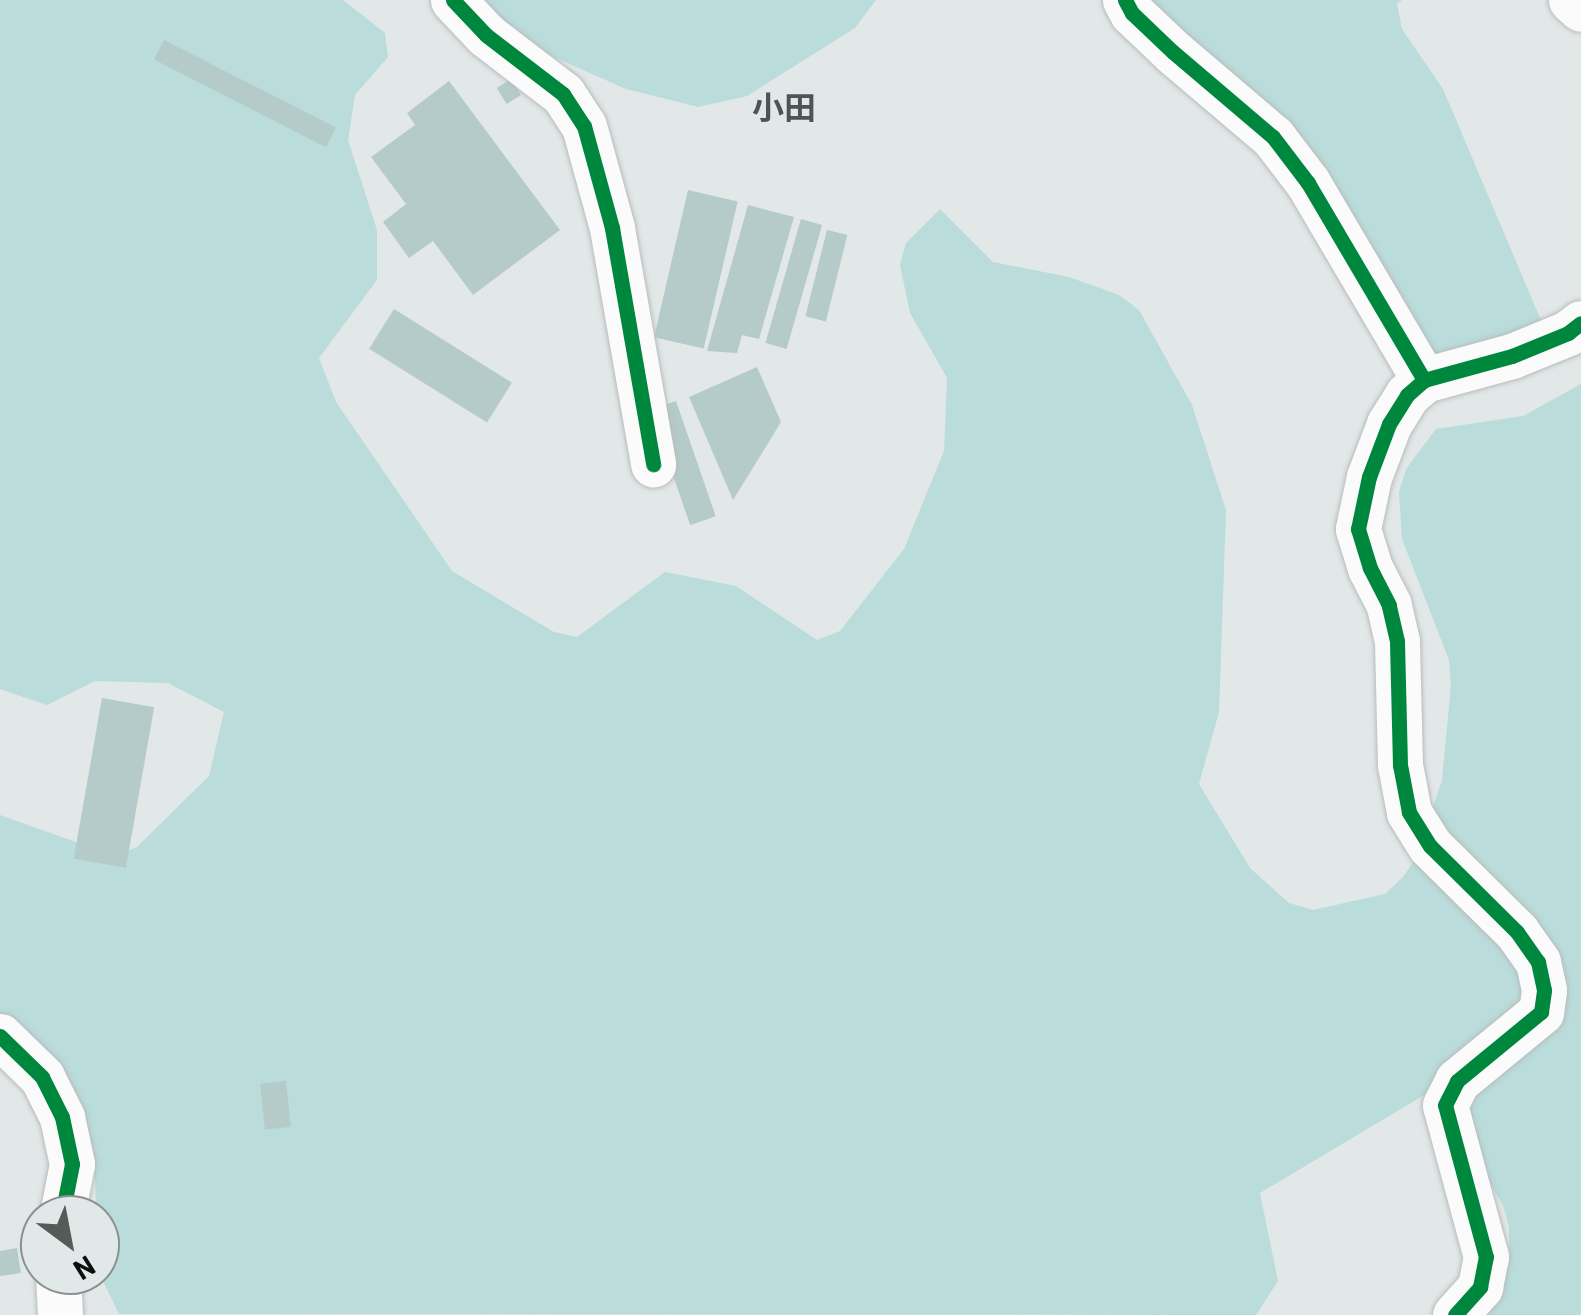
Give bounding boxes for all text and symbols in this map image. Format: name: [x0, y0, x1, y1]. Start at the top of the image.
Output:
district label: 小田: [752, 87, 816, 125]
north arrow: [20, 1195, 120, 1295]
text: N: [68, 1249, 102, 1288]

